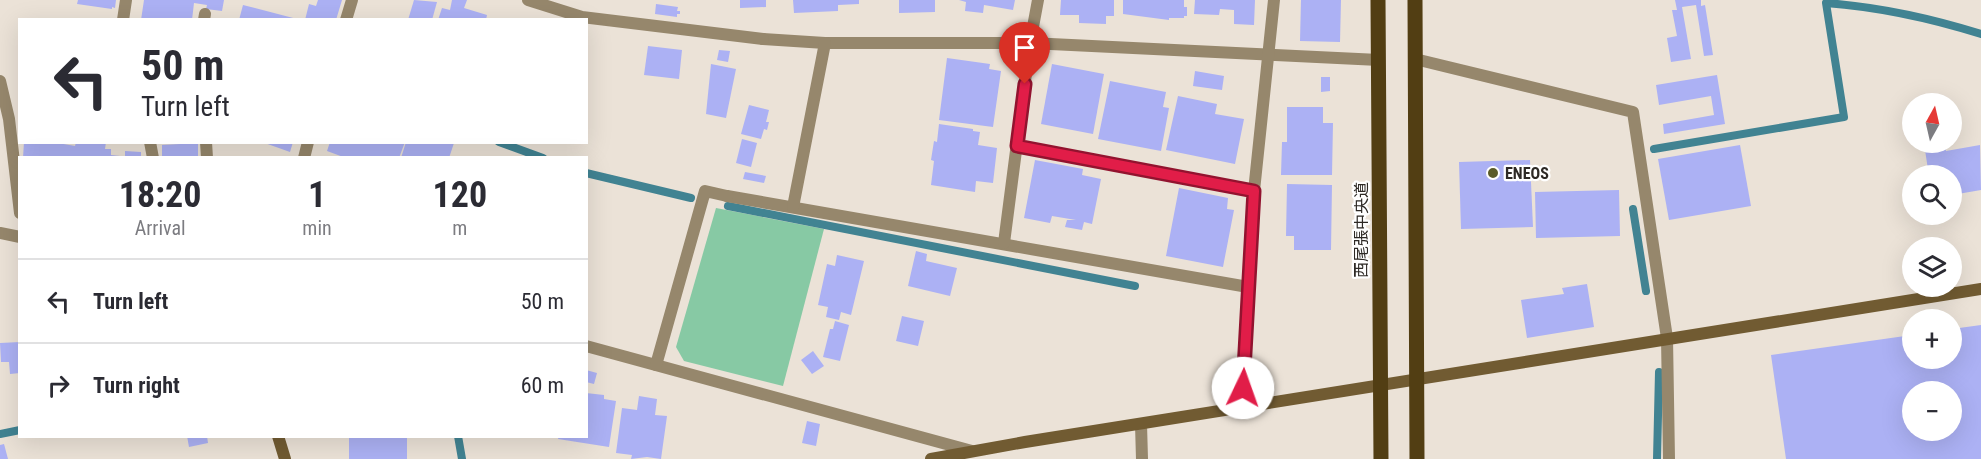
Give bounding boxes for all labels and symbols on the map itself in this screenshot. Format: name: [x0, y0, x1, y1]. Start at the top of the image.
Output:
pin: [999, 22, 1050, 84]
north arrow: [1902, 93, 1962, 153]
place label: ENEOS: [1505, 164, 1549, 183]
marker: ENEOS: [1486, 166, 1500, 180]
street label: 西尾張中央道: [1352, 182, 1371, 278]
position arrow: [1211, 356, 1275, 420]

